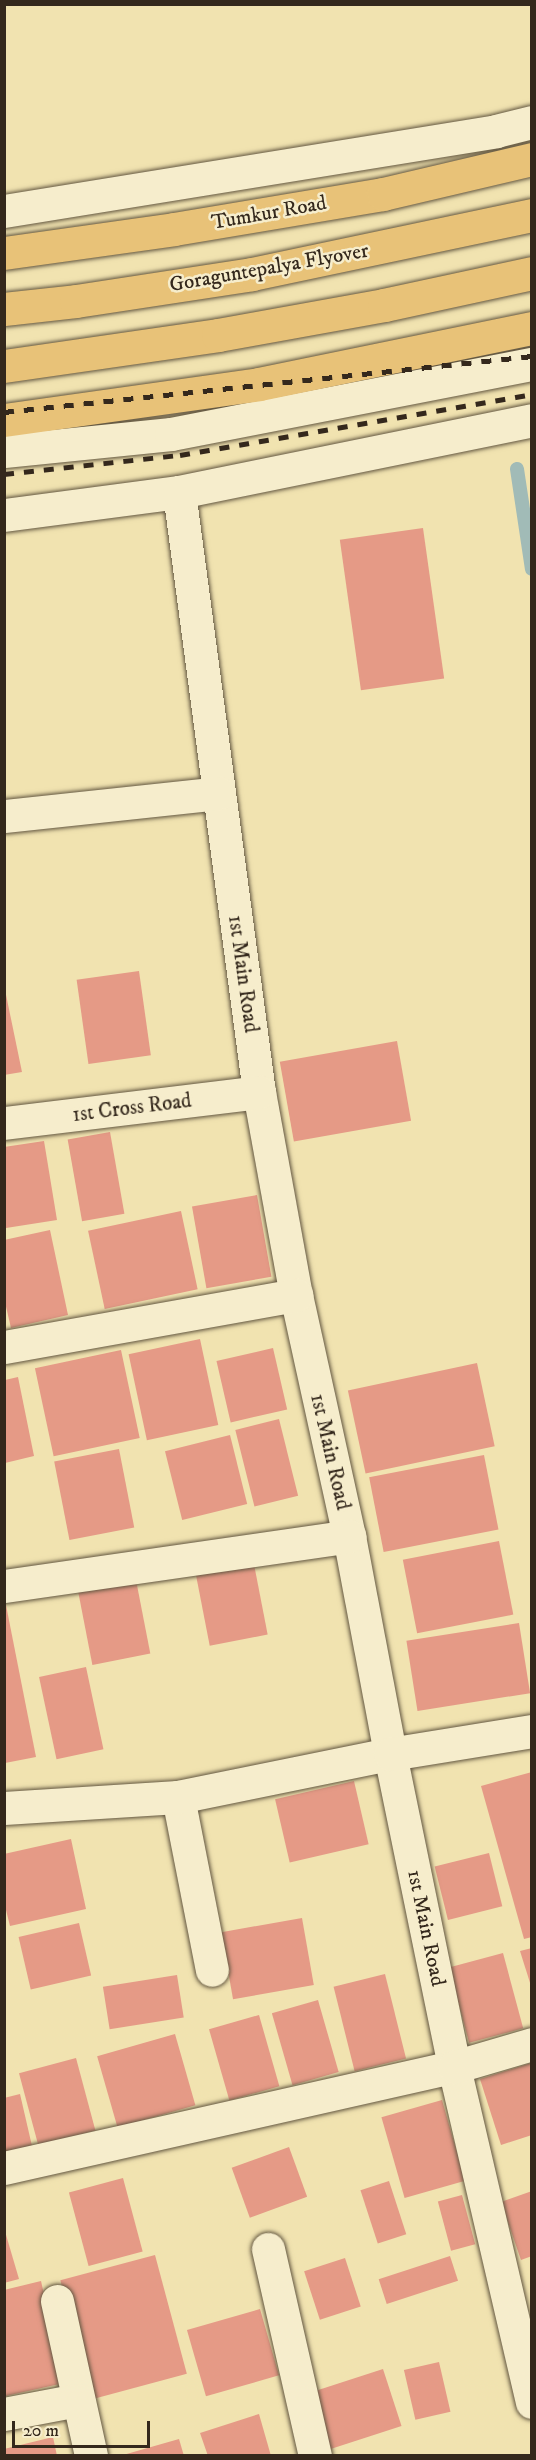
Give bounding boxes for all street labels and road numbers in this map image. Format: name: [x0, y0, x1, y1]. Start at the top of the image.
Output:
street label: Tumkur Road: [209, 190, 329, 236]
street label: Goraguntepalya Flyover: [167, 238, 371, 298]
street label: 1st Main Road: [222, 914, 264, 1034]
street label: 1st Cross Road: [71, 1088, 193, 1128]
street label: 1st Main Road: [304, 1391, 356, 1513]
street label: 1st Main Road: [401, 1867, 451, 1989]

